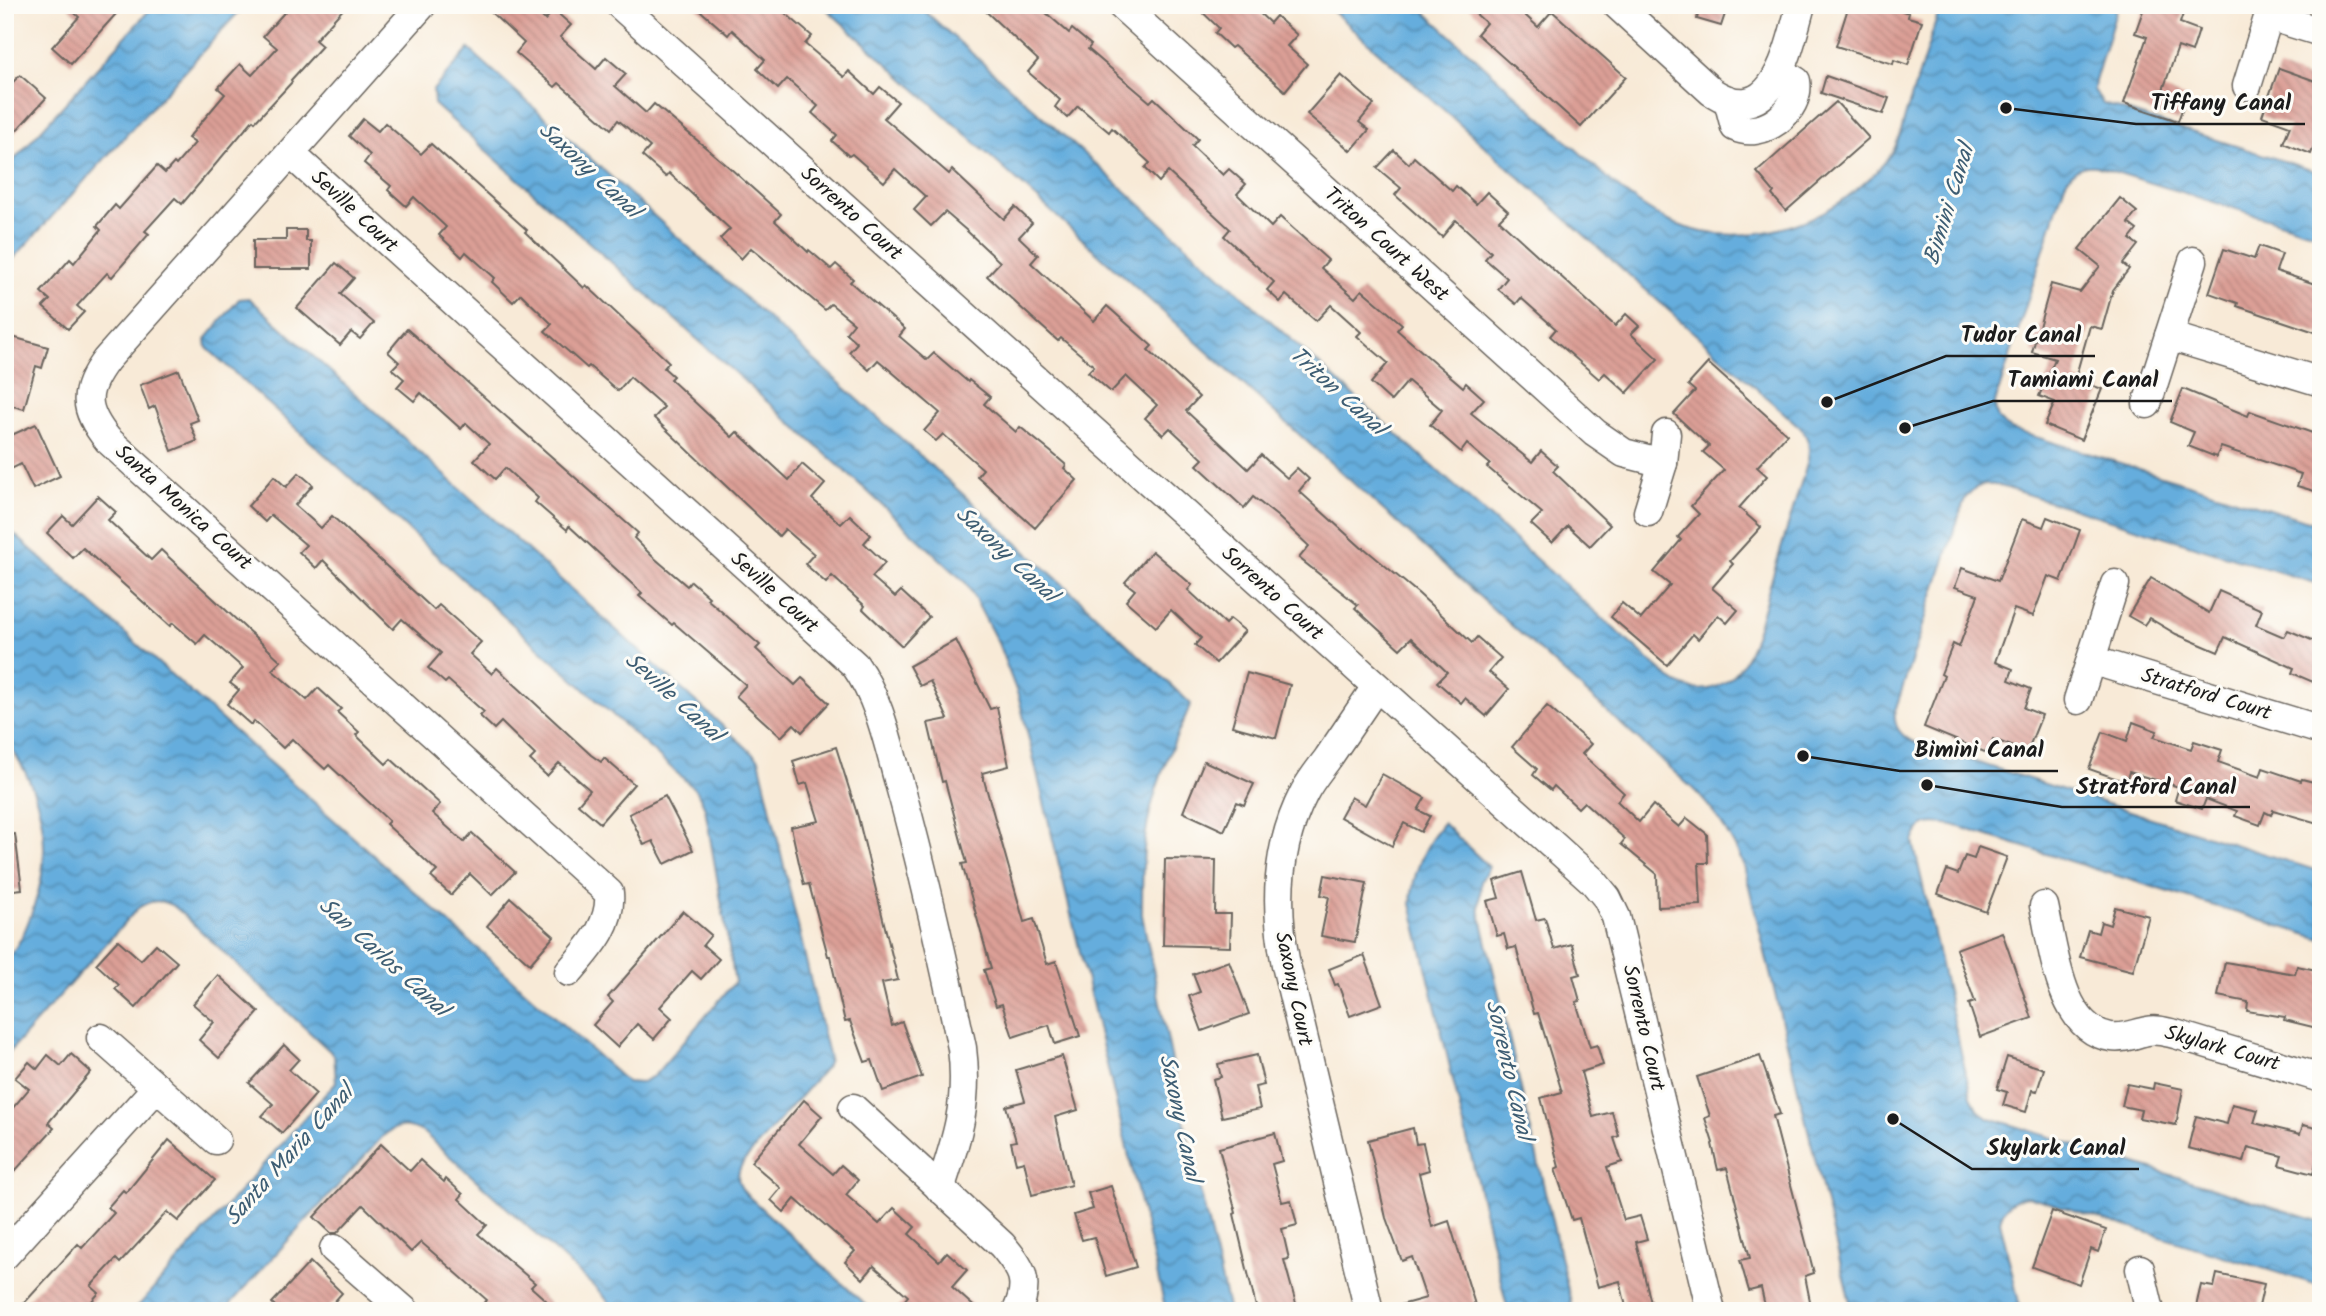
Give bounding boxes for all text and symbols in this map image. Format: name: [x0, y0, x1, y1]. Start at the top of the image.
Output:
callout: Tiffany Canal: [2136, 80, 2305, 124]
text: Tiffany Canal: [2151, 86, 2292, 122]
water label: Saxony Canal: [530, 114, 652, 231]
water label: Bimini Canal: [1915, 136, 1987, 270]
street label: Sorrento Court: [792, 159, 910, 270]
street label: Seville Court: [303, 162, 406, 262]
street label: Triton Court West: [1316, 180, 1457, 311]
callout: Tudor Canal: [1946, 312, 2095, 356]
text: Tudor Canal: [1961, 318, 2082, 354]
water label: Triton Canal: [1281, 339, 1397, 448]
callout: Tamiami Canal: [1993, 357, 2172, 401]
text: Tamiami Canal: [2008, 363, 2159, 399]
street label: Santa Monica Court: [107, 437, 260, 580]
water label: Saxony Canal: [947, 498, 1069, 615]
street label: Sorrento Court: [1213, 539, 1331, 650]
street label: Seville Court: [722, 544, 827, 643]
water label: Seville Canal: [616, 644, 734, 755]
street label: Stratford Court: [2137, 660, 2276, 731]
callout: Bimini Canal: [1900, 727, 2058, 771]
text: Bimini Canal: [1914, 733, 2044, 769]
callout: Stratford Canal: [2062, 763, 2250, 807]
text: Stratford Canal: [2076, 770, 2237, 806]
water label: San Carlos Canal: [310, 889, 460, 1029]
street label: Saxony Court: [1265, 929, 1321, 1050]
street label: Sorrento Court: [1612, 962, 1674, 1095]
water label: Sorrento Canal: [1474, 997, 1543, 1148]
street label: Skylark Court: [2161, 1017, 2284, 1081]
water label: Saxony Canal: [1148, 1051, 1211, 1189]
water label: Santa Maria Canal: [217, 1074, 366, 1235]
callout: Skylark Canal: [1972, 1125, 2139, 1169]
text: Skylark Canal: [1987, 1131, 2126, 1167]

